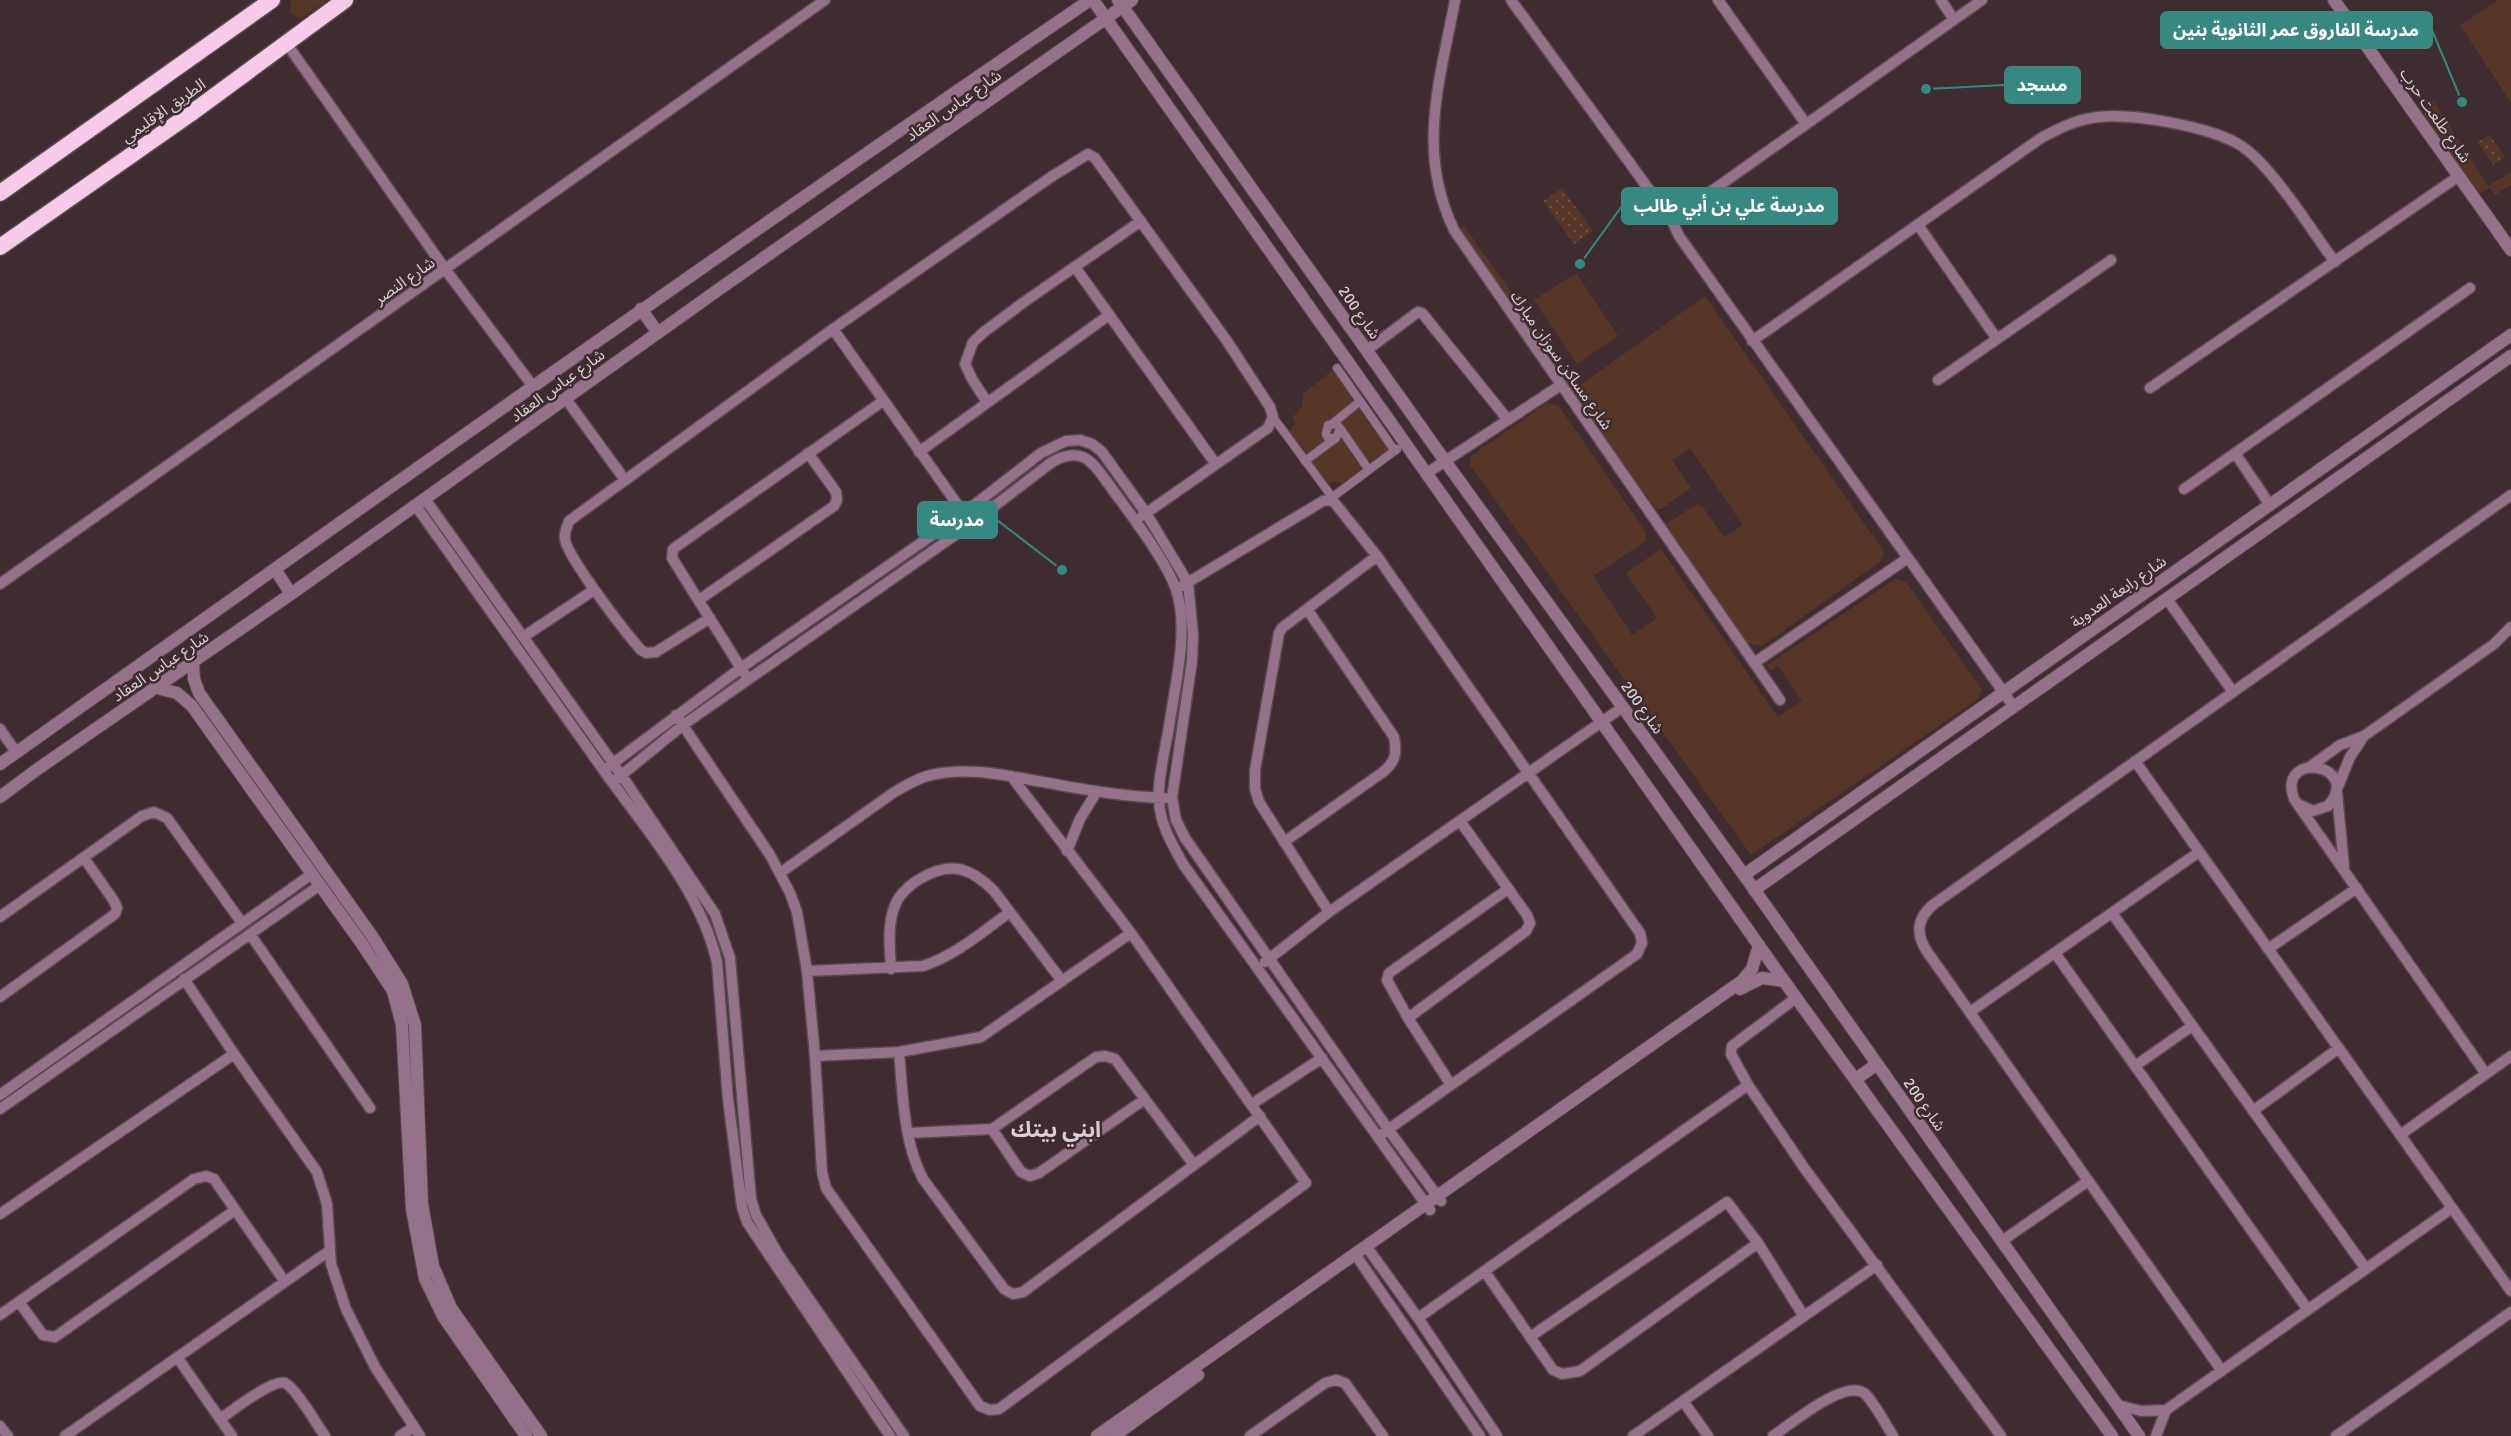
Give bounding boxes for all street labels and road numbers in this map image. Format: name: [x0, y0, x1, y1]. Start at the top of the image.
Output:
street label: شارع طلعت حرب: [2393, 64, 2475, 168]
street label: شارع عباس العقاد: [902, 65, 1006, 148]
street label: الطريق الإقليمي: [118, 74, 211, 149]
street label: شارع النصر: [369, 253, 440, 311]
street label: شارع 200: [1332, 282, 1385, 344]
street label: شارع مساكن سوزان مبارك: [1504, 287, 1617, 435]
street label: شارع عباس العقاد: [506, 345, 610, 429]
street label: شارع رابعة العدوية: [2067, 551, 2172, 634]
street label: شارع عباس العقاد: [108, 627, 214, 708]
street label: شارع 200: [1615, 677, 1668, 739]
street label: شارع 200: [1897, 1074, 1950, 1136]

